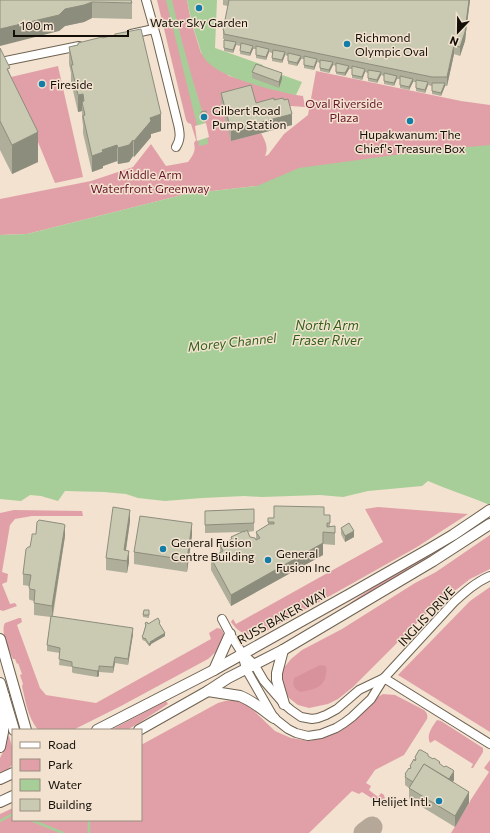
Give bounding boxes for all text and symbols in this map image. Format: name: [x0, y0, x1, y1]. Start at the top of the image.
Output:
marker: Water Sky Garden: [194, 3, 204, 13]
scale bar: [14, 12, 128, 38]
north arrow: [438, 12, 478, 52]
place label: Water Sky Garden: [150, 15, 248, 29]
text: 100 m: [20, 18, 54, 32]
place label: Richmond Olympic Oval: [355, 30, 428, 58]
text: N: [448, 34, 460, 49]
marker: Richmond Olympic Oval: [342, 39, 352, 49]
place label: Fireside: [50, 77, 93, 91]
marker: Fireside: [37, 79, 47, 89]
park label: Oval Riverside Plaza: [305, 96, 383, 124]
place label: Gilbert Road Pump Station: [212, 103, 286, 131]
marker: Gilbert Road Pump Station: [199, 112, 209, 122]
marker: Hupakwanum: The Chief's Treasure Box: [405, 116, 415, 126]
place label: Hupakwanum: The Chief's Treasure Box: [355, 127, 466, 155]
park label: Middle Arm Waterfront Greenway: [90, 167, 210, 195]
water label: North Arm Fraser River: [292, 317, 363, 348]
water label: Morey Channel: [187, 329, 278, 355]
place label: General Fusion Centre Building: [171, 535, 255, 563]
marker: General Fusion Centre Building: [158, 544, 168, 554]
place label: General Fusion Inc: [276, 546, 331, 574]
marker: General Fusion Inc: [263, 555, 273, 565]
street label: INGLIS DRIVE: [395, 583, 457, 649]
street label: RUSS BAKER WAY: [234, 585, 330, 647]
legend: [12, 729, 142, 821]
text: Road: [48, 737, 76, 751]
text: Park: [48, 757, 74, 771]
text: Water: [48, 777, 82, 791]
place label: Helijet Intl.: [372, 794, 431, 808]
marker: Helijet Intl.: [434, 796, 444, 806]
text: Building: [48, 797, 92, 811]

